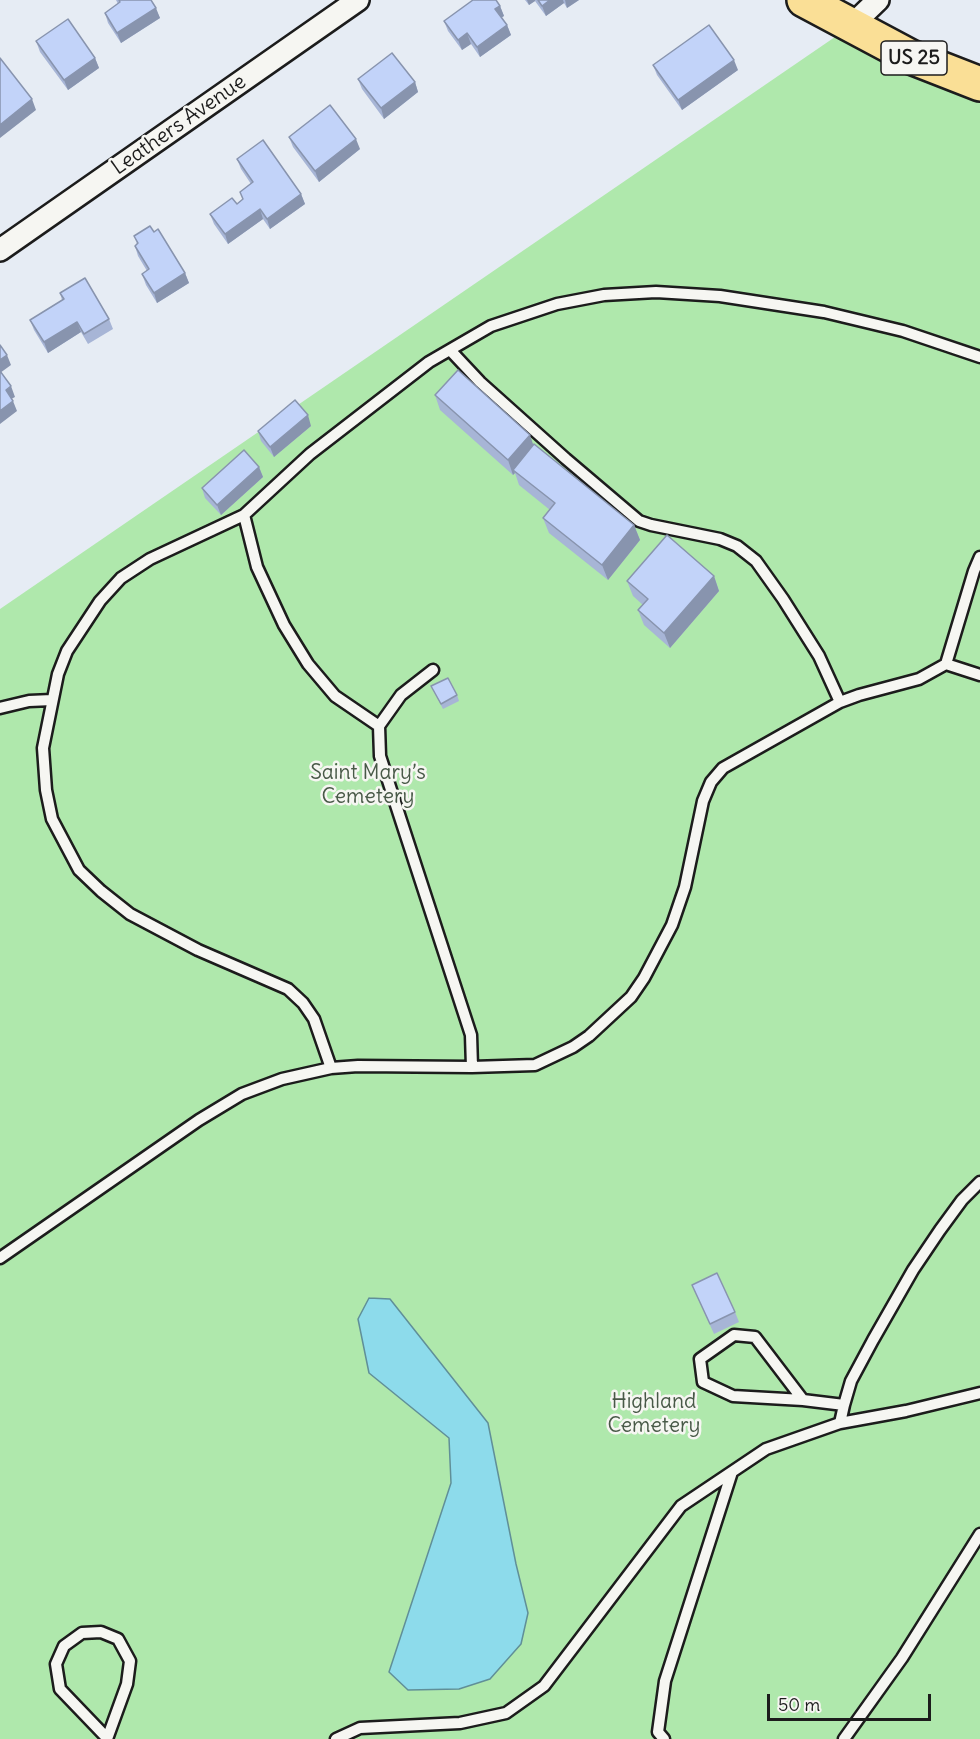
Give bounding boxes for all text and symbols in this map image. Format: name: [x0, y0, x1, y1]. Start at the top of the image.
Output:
road number: US 25: [881, 41, 947, 75]
street label: Leathers Avenue: [107, 69, 251, 181]
park label: Saint Mary’s Cemetery: [310, 760, 426, 810]
park label: Highland Cemetery: [608, 1389, 700, 1439]
scale bar: [770, 1682, 934, 1720]
text: 50 m: [778, 1693, 820, 1716]

